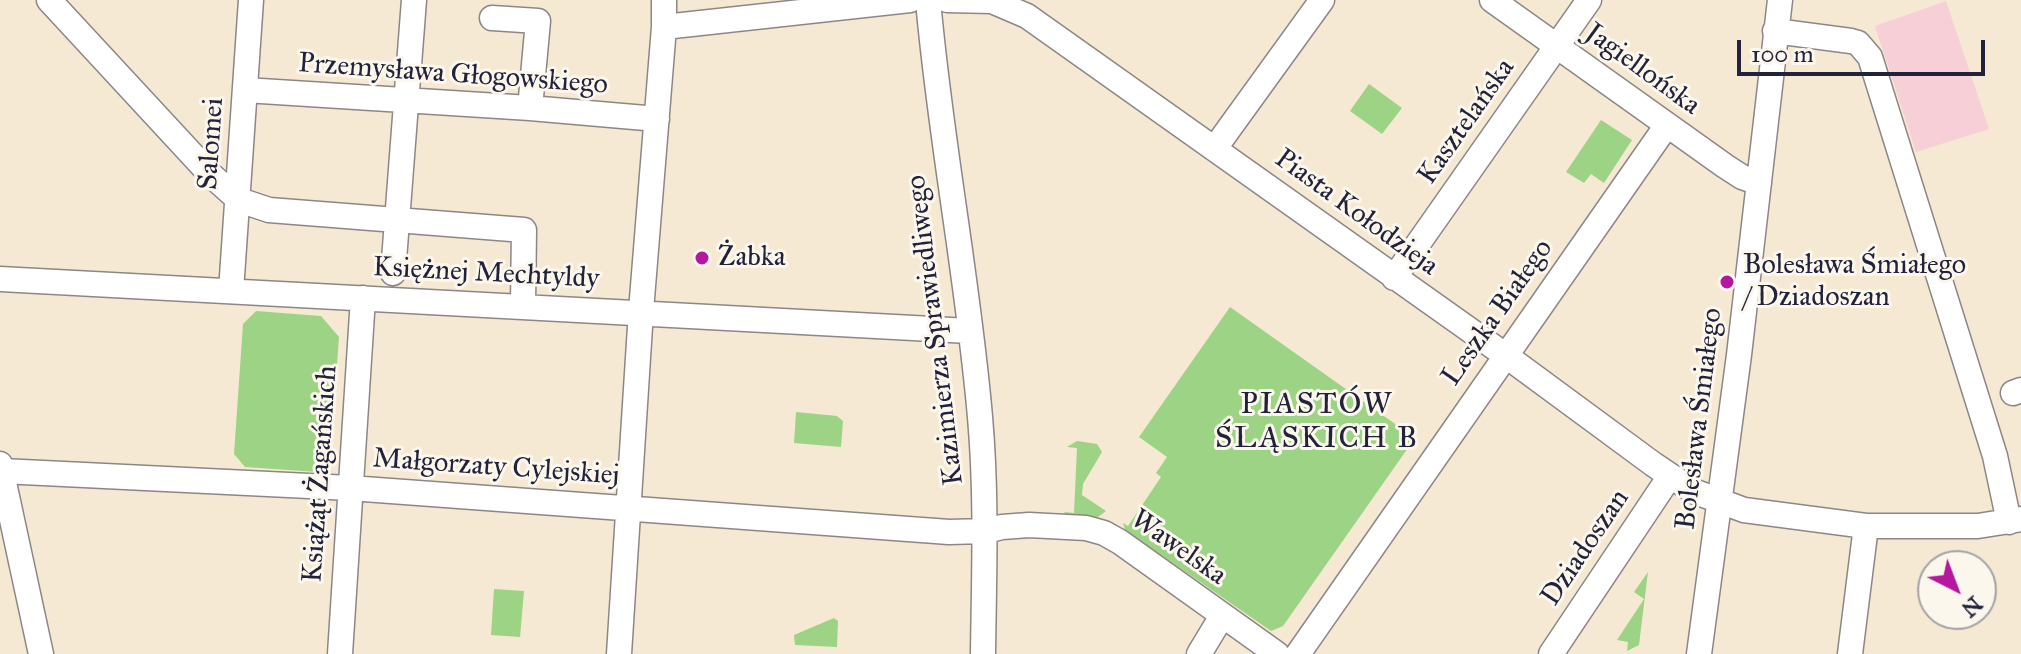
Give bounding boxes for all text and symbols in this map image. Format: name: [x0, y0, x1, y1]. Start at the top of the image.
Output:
street label: Jagiellońska: [1578, 17, 1706, 123]
scale bar: [1741, 24, 1989, 74]
text: 100 m: [1751, 39, 1814, 69]
street label: Przemysława Głogowskiego: [297, 47, 609, 103]
street label: Kasztelańska: [1411, 53, 1523, 191]
street label: Salomei: [192, 97, 232, 191]
street label: Piasta Kołodzieja: [1268, 142, 1444, 284]
street label: Kazimierza Sprawiedliwego: [900, 173, 972, 487]
street label: Leszka Białego: [1435, 233, 1561, 393]
place label: Żabka: [718, 241, 786, 275]
marker: Żabka: [693, 249, 711, 267]
place label: Bolesława Śmiałego / Dziadoszan: [1743, 249, 1966, 315]
street label: Księżnej Mechtyldy: [372, 251, 600, 297]
marker: Bolesława Śmiałego / Dziadoszan: [1718, 273, 1736, 291]
street label: Bolesława Śmiałego: [1670, 306, 1730, 532]
street label: Książąt Żagańskich: [297, 364, 345, 584]
district label: PIASTÓW ŚLĄSKICH B: [1215, 388, 1419, 458]
street label: Małgorzaty Cylejskiej: [372, 443, 620, 493]
street label: Dziadoszan: [1535, 483, 1637, 613]
street label: Wawelska: [1124, 503, 1232, 593]
north arrow: [1917, 550, 1997, 630]
text: N: [1956, 590, 1988, 623]

